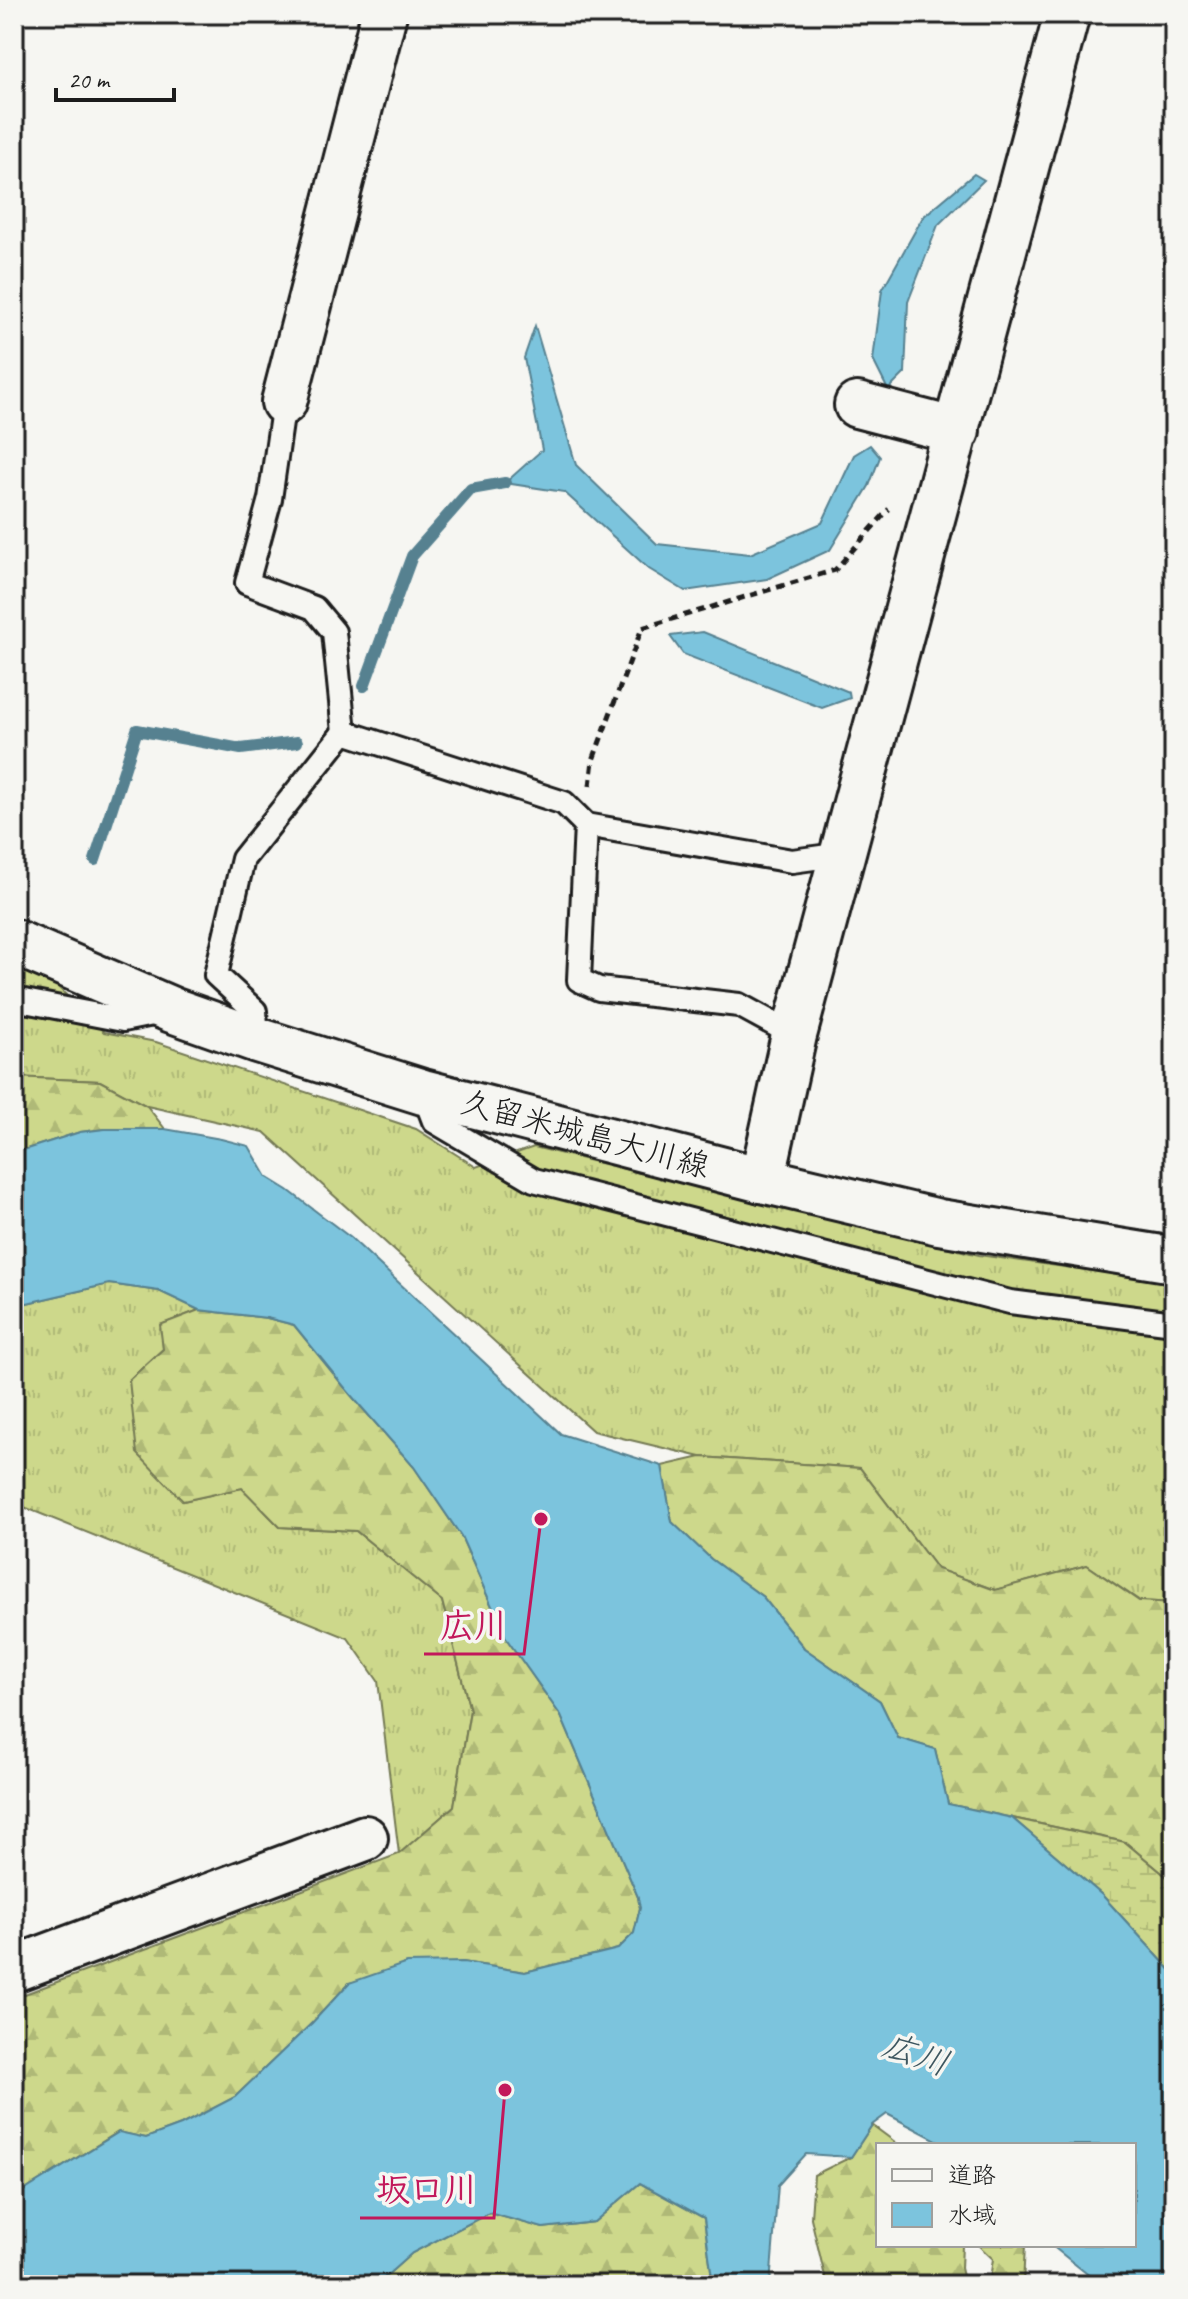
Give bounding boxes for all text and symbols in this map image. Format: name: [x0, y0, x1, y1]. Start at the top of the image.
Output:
scale bar: [56, 52, 174, 102]
text: 20 m: [68, 65, 111, 95]
street label: 久留米城島大川線: [456, 1081, 714, 1187]
callout: 広川: [424, 1596, 524, 1654]
text: 広川: [440, 1604, 508, 1647]
water label: 広川: [877, 2023, 955, 2085]
legend: [876, 2143, 1136, 2247]
callout: 坂口川: [360, 2160, 494, 2218]
text: 道路: [948, 2160, 996, 2190]
text: 坂口川: [376, 2168, 478, 2211]
text: 水域: [948, 2200, 996, 2230]

